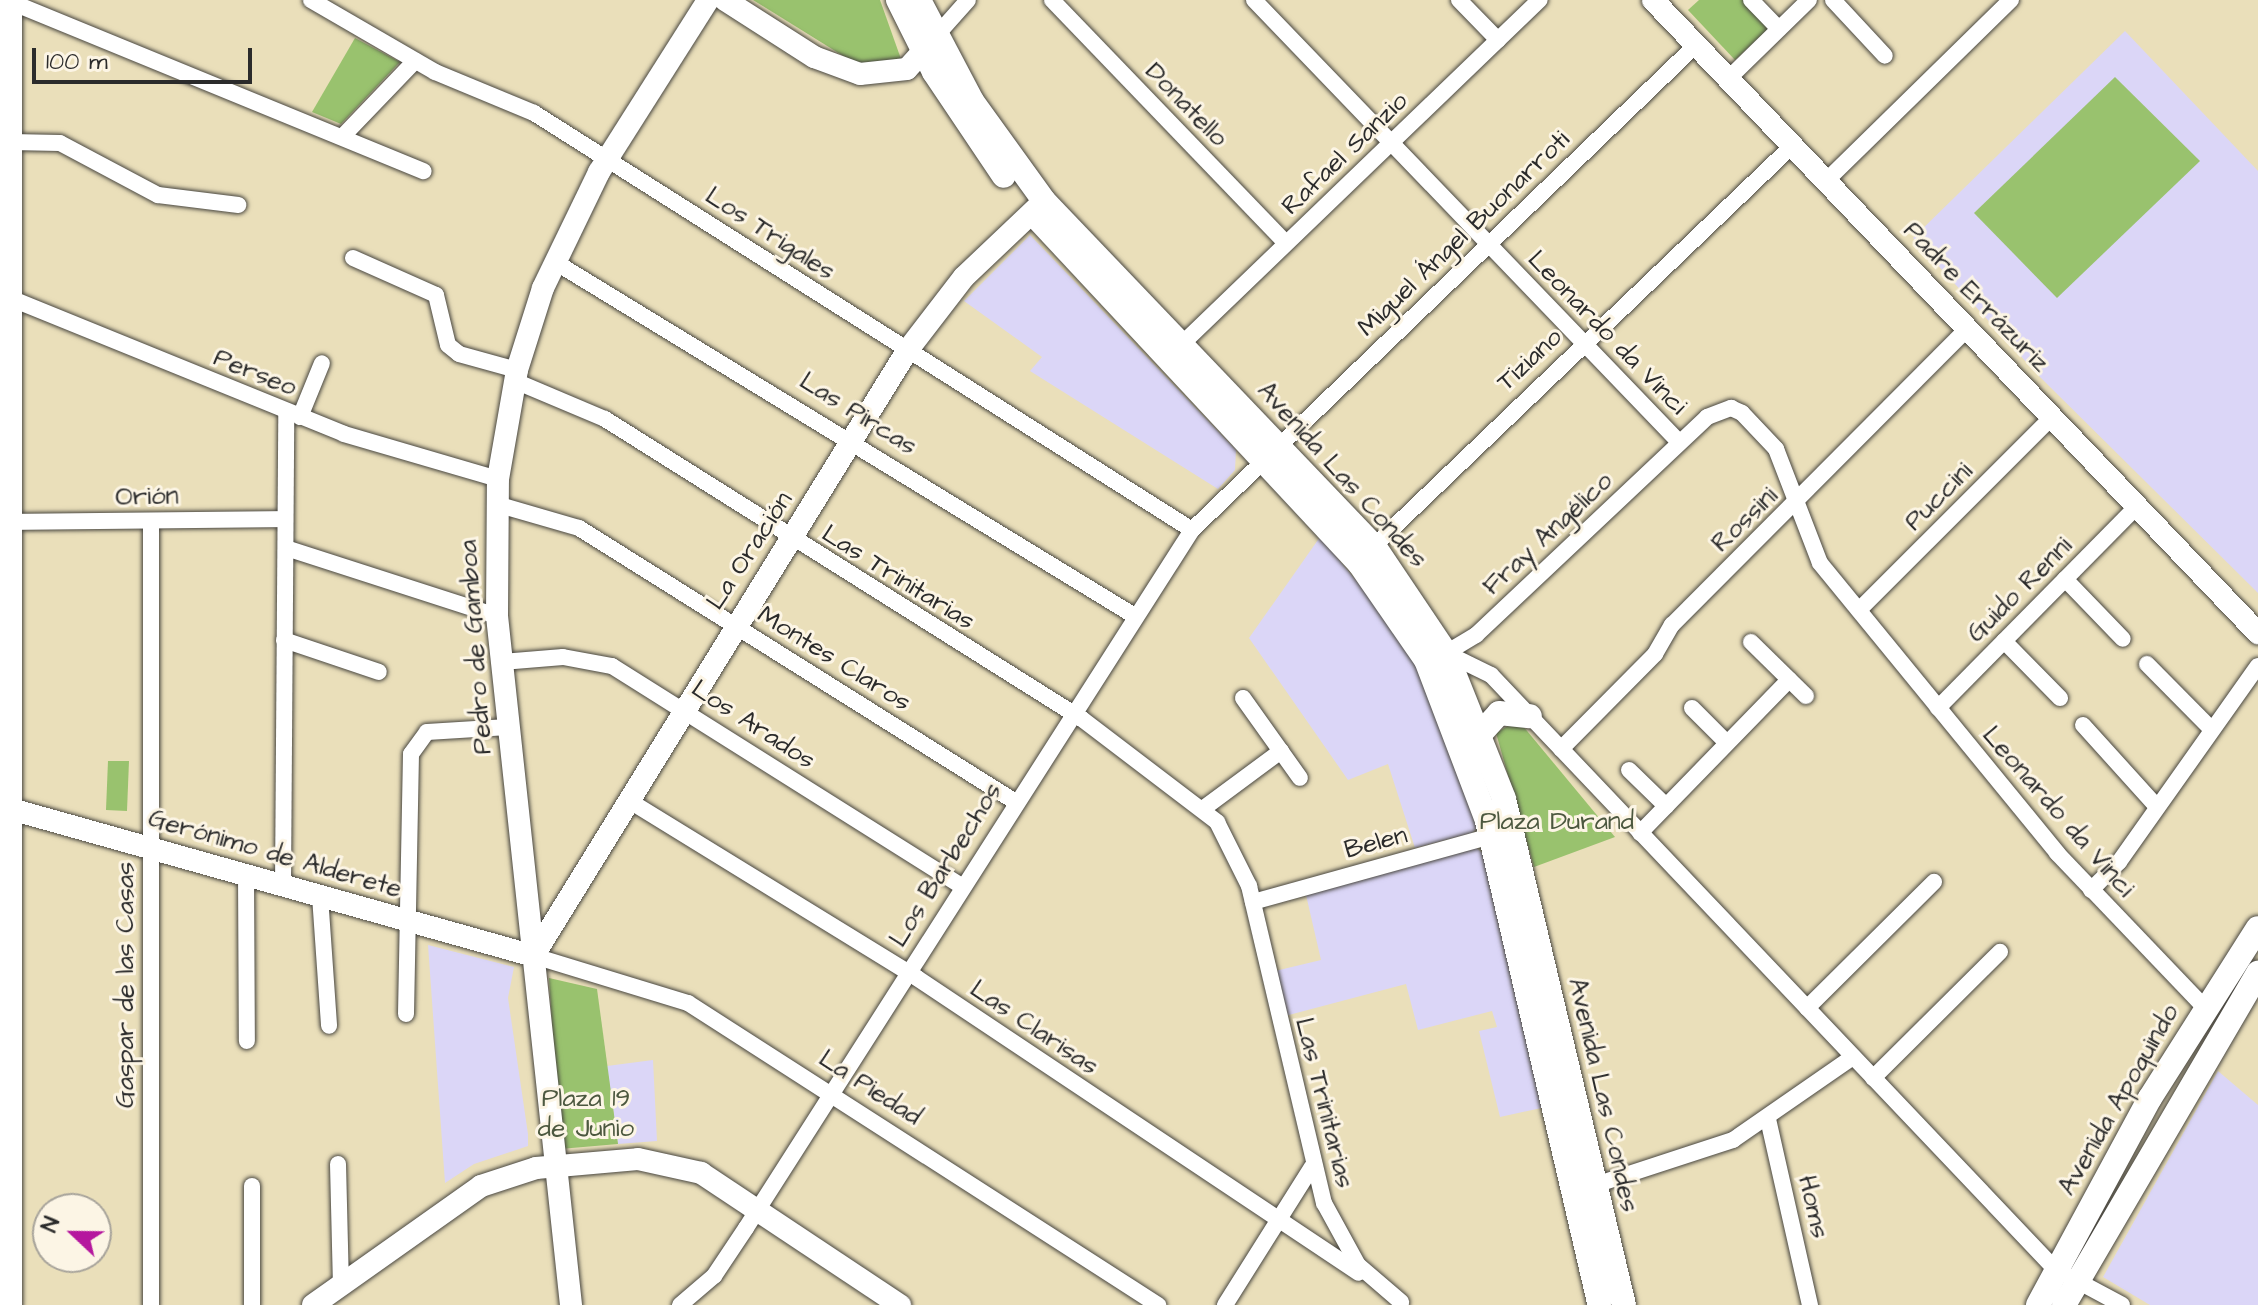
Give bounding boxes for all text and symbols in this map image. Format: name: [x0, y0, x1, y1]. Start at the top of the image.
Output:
scale bar: [36, 32, 256, 82]
text: 100 m: [46, 45, 108, 79]
street label: Donatello: [1138, 56, 1234, 154]
street label: Rafael Sanzio: [1275, 86, 1415, 222]
street label: Miguel Ángel Buonarroti: [1352, 125, 1576, 343]
street label: Los Trigales: [699, 181, 841, 287]
street label: Padre Errázuriz: [1897, 215, 2055, 379]
street label: Leonardo da Vinci: [1521, 244, 1693, 422]
street label: Tiziano: [1491, 322, 1569, 398]
street label: Perseo: [209, 342, 301, 404]
street label: Las Pircas: [794, 366, 922, 462]
street label: Avenida Las Condes: [1250, 376, 1434, 574]
street label: Puccini: [1898, 456, 1980, 538]
street label: Fray Angélico: [1476, 466, 1620, 602]
street label: Orión: [115, 481, 179, 513]
street label: Rossini: [1705, 481, 1785, 559]
street label: La Oración: [700, 486, 800, 616]
street label: Las Trinitarias: [816, 519, 980, 637]
street label: Guido Renni: [1961, 531, 2079, 649]
street label: Pedro de Gamboa: [453, 539, 499, 755]
street label: Montes Claros: [752, 599, 916, 719]
street label: Los Arados: [685, 673, 821, 777]
street label: Leonardo da Vinci: [1975, 720, 2141, 904]
street label: Los Barbechos: [883, 777, 1009, 953]
street label: Gerónimo de Alderete: [145, 803, 405, 905]
park label: Plaza Durand: [1480, 806, 1634, 838]
street label: Belen: [1341, 820, 1411, 866]
street label: Gaspar de las Casas: [110, 862, 142, 1108]
street label: Las Clarisas: [964, 974, 1104, 1082]
street label: Avenida Las Condes: [1561, 975, 1645, 1215]
street label: Avenida Apoquindo: [2052, 999, 2186, 1201]
street label: Las Trinitarias: [1288, 1015, 1360, 1191]
street label: La Piedad: [813, 1043, 927, 1133]
park label: Plaza 19 de Junio: [538, 1083, 634, 1144]
street label: Homs: [1791, 1172, 1835, 1242]
north arrow: [32, 1193, 112, 1273]
text: N: [34, 1212, 68, 1237]

